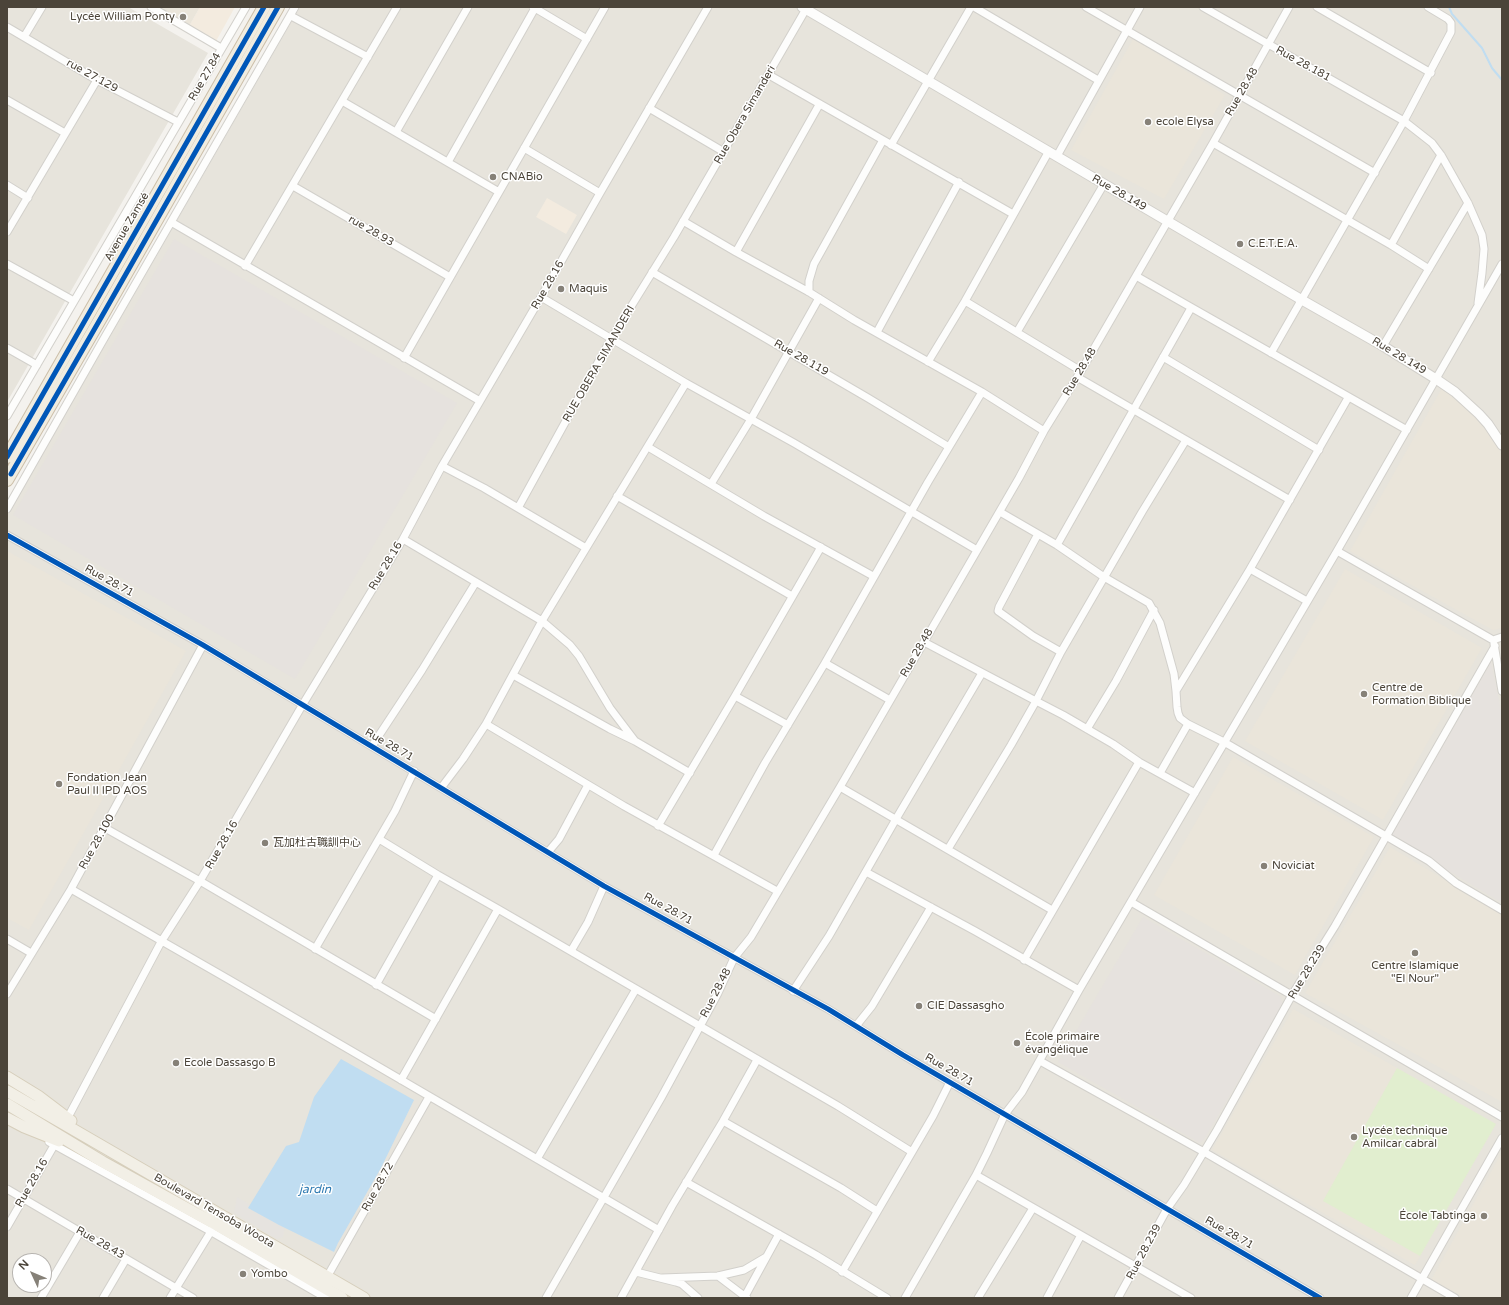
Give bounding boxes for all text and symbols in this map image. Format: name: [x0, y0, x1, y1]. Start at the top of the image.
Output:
place label: Lycée William Ponty: [70, 10, 175, 24]
marker: Lycée William Ponty: [178, 12, 188, 22]
street label: Rue 28.181: [1273, 43, 1333, 85]
street label: Rue 27.84: [186, 51, 224, 103]
street label: rue 27.129: [64, 56, 120, 96]
street label: Rue Obera Simanderi: [711, 63, 779, 167]
street label: Rue 28.48: [1223, 65, 1261, 119]
place label: ecole Elysa: [1156, 115, 1214, 129]
marker: ecole Elysa: [1143, 117, 1153, 127]
place label: CNABio: [501, 170, 543, 184]
marker: CNABio: [488, 172, 498, 182]
street label: Rue 28.149: [1089, 172, 1149, 214]
street label: Avenue Zamsé: [102, 190, 152, 264]
street label: rue 28.93: [346, 213, 396, 249]
place label: C.E.T.E.A.: [1248, 237, 1298, 251]
marker: C.E.T.E.A.: [1235, 239, 1245, 249]
street label: Rue 28.16: [529, 258, 567, 312]
place label: Maquis: [569, 282, 607, 296]
marker: Maquis: [556, 284, 566, 294]
street label: RUE OBERA SIMANDERI: [560, 303, 638, 425]
street label: Rue 28.149: [1369, 335, 1429, 377]
street label: Rue 28.119: [771, 337, 831, 379]
street label: Rue 28.48: [1060, 346, 1100, 398]
street label: Rue 28.16: [366, 539, 406, 593]
street label: Rue 28.71: [82, 562, 136, 600]
street label: Rue 28.48: [898, 626, 936, 680]
place label: Centre de Formation Biblique: [1372, 681, 1471, 707]
marker: Centre de Formation Biblique: [1359, 689, 1369, 699]
street label: Rue 28.71: [362, 726, 416, 764]
place label: Fondation Jean Paul II IPD AOS: [67, 771, 147, 797]
marker: Fondation Jean Paul II IPD AOS: [54, 779, 64, 789]
street label: Rue 28.100: [76, 812, 118, 872]
street label: Rue 28.16: [203, 818, 241, 872]
place label: 瓦加杜古職訓中心: [273, 836, 361, 850]
marker: 瓦加杜古職訓中心: [260, 838, 270, 848]
place label: Noviciat: [1272, 859, 1315, 873]
marker: Noviciat: [1259, 861, 1269, 871]
street label: Rue 28.71: [641, 890, 695, 928]
street label: Rue 28.239: [1286, 942, 1328, 1002]
marker: Centre Islamique "El Nour": [1410, 948, 1420, 958]
place label: Centre Islamique "El Nour": [1371, 959, 1459, 985]
street label: Rue 28.48: [698, 966, 734, 1020]
place label: CIE Dassasgho: [927, 999, 1004, 1013]
marker: CIE Dassasgho: [914, 1001, 924, 1011]
place label: École primaire évangélique: [1025, 1030, 1099, 1056]
marker: École primaire évangélique: [1012, 1038, 1022, 1048]
street label: Rue 28.71: [922, 1051, 976, 1089]
place label: Ecole Dassasgo B: [184, 1056, 276, 1070]
marker: Ecole Dassasgo B: [171, 1058, 181, 1068]
place label: Lycée technique Amilcar cabral: [1362, 1124, 1448, 1150]
marker: Lycée technique Amilcar cabral: [1349, 1132, 1359, 1142]
street label: Rue 28.16: [13, 1156, 51, 1210]
street label: Rue 28.72: [359, 1160, 397, 1214]
street label: Boulevard Tensoba Woota: [151, 1171, 277, 1251]
water label: jardin: [299, 1183, 331, 1197]
place label: École Tabtinga: [1399, 1209, 1476, 1223]
marker: École Tabtinga: [1479, 1211, 1489, 1221]
street label: Rue 28.71: [1202, 1214, 1256, 1252]
street label: Rue 28.239: [1124, 1222, 1164, 1282]
street label: Rue 28.43: [73, 1224, 127, 1262]
north arrow: [12, 1253, 52, 1293]
text: N: [16, 1257, 31, 1273]
place label: Yombo: [251, 1267, 288, 1281]
marker: Yombo: [238, 1269, 248, 1279]

